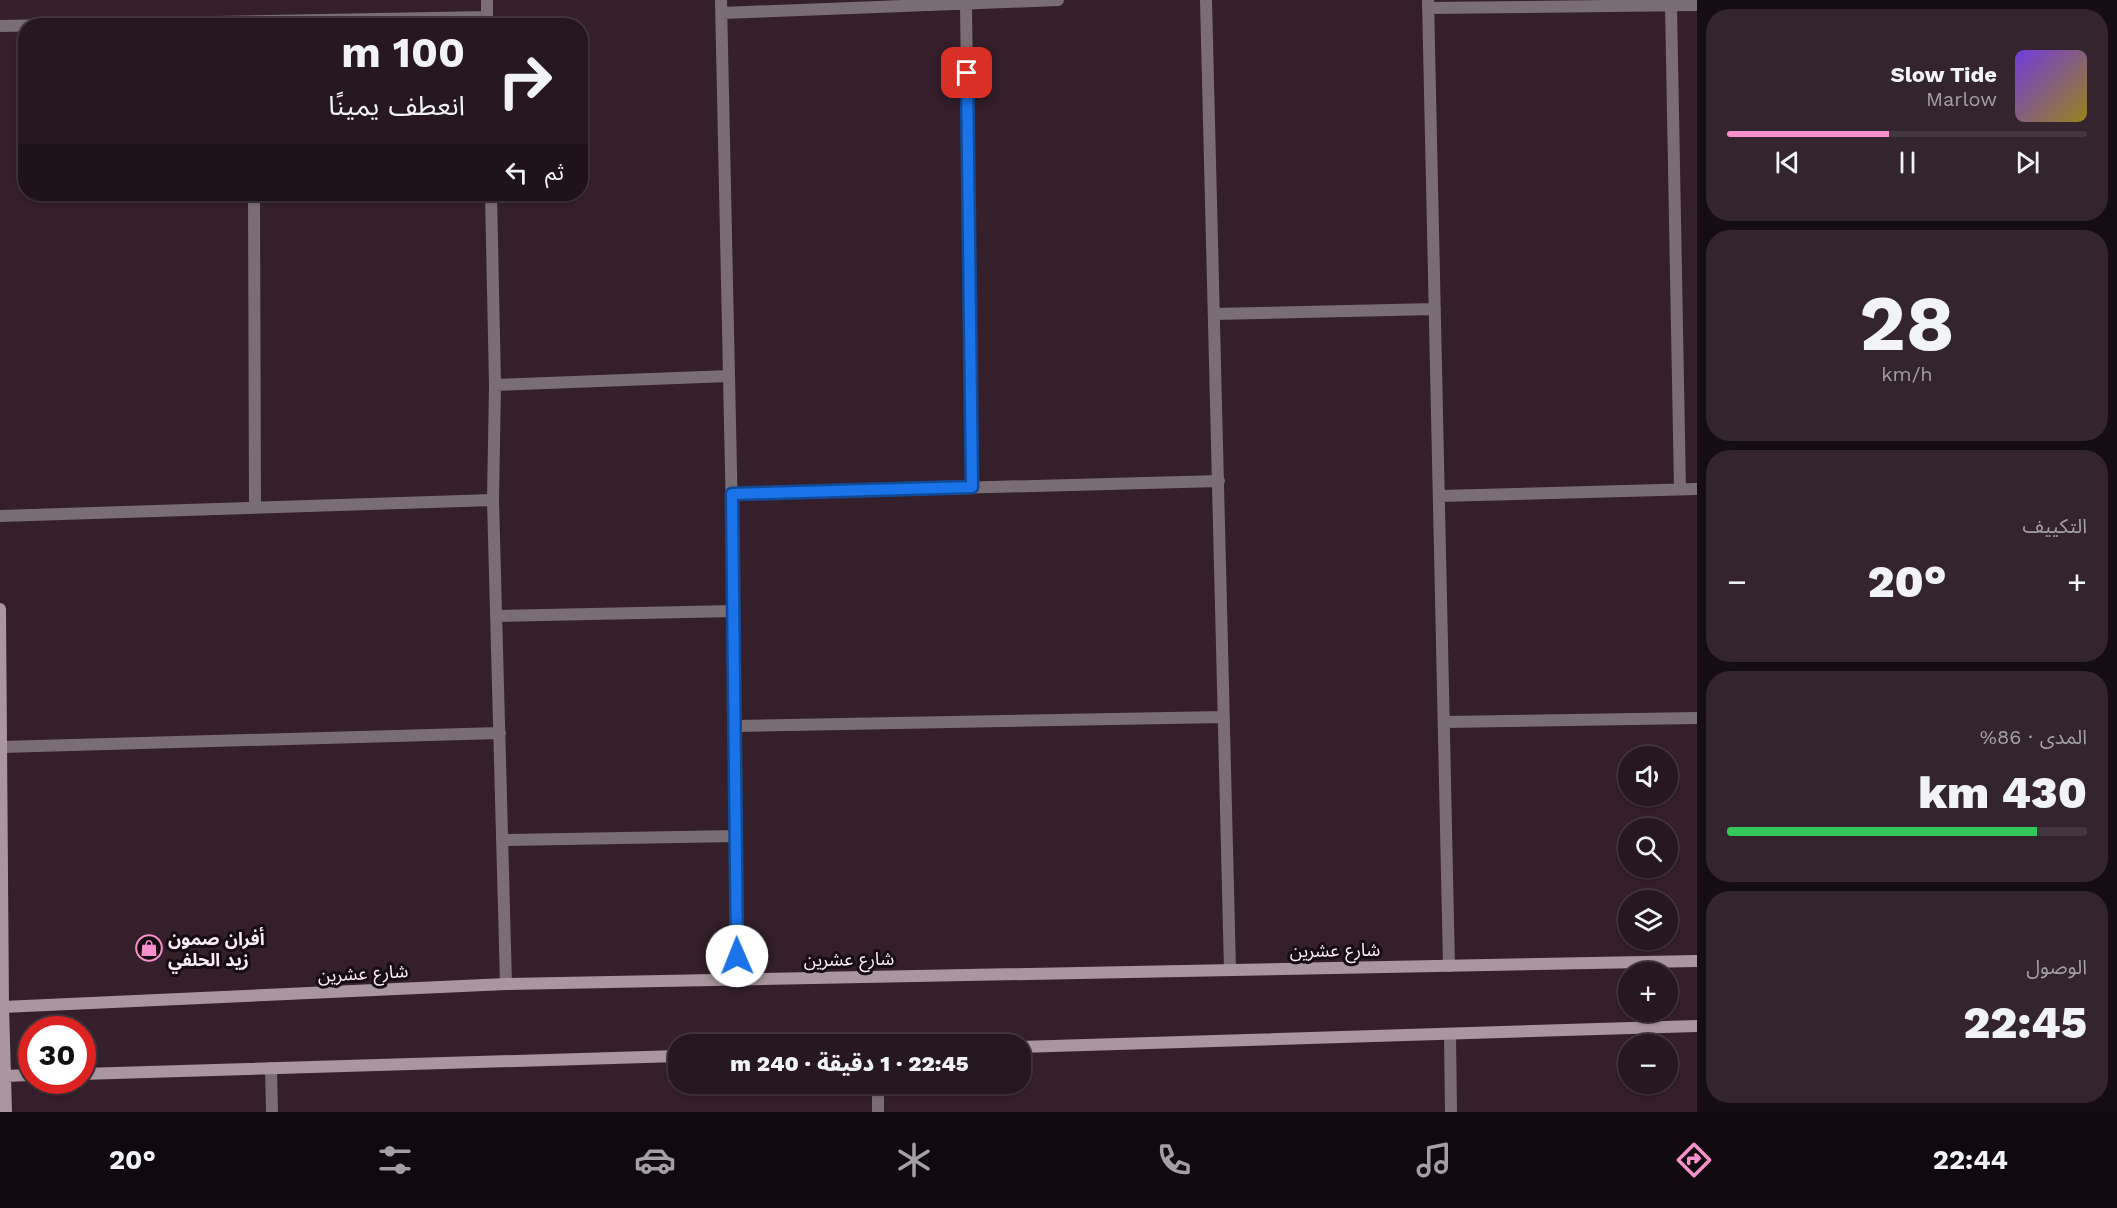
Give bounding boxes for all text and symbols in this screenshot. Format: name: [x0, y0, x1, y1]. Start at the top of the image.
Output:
text: 100 m: [341, 28, 465, 77]
icon: right: [486, 42, 564, 120]
pin: [941, 47, 992, 98]
icon: arrive: [950, 56, 983, 89]
text: Slow Tide: [1890, 62, 1997, 87]
text: Marlow: [1926, 87, 1997, 111]
text: انعطف يمينًا: [328, 90, 465, 122]
icon: previous: [1771, 146, 1804, 179]
icon: pause: [1891, 146, 1924, 179]
icon: next: [2011, 146, 2044, 179]
icon: left: [500, 156, 533, 189]
text: ثم: [545, 160, 564, 185]
text: 28: [1859, 277, 1955, 369]
text: km/h: [1881, 362, 1933, 386]
text: التكييف: [2023, 514, 2087, 538]
text: 20°: [1867, 555, 1947, 608]
text: −: [1727, 562, 1747, 601]
text: +: [2067, 562, 2087, 601]
text: المدى · 86%: [1980, 725, 2087, 749]
map controls: [1618, 746, 1678, 1094]
button: sound: [1618, 746, 1678, 806]
text: 430 km: [1918, 766, 2087, 819]
button: search: [1618, 818, 1678, 878]
button: layers: [1618, 890, 1678, 950]
position arrow: [705, 924, 769, 988]
place label: أفران صمون زيد الحلفي: [168, 926, 265, 974]
shop icon: أفران صمون زيد الحلفي: [134, 933, 164, 963]
street label: شارع عشرين: [1289, 939, 1381, 965]
street label: شارع عشرين: [803, 948, 895, 974]
text: الوصول: [2026, 955, 2087, 979]
street label: شارع عشرين: [317, 960, 409, 990]
button: +: [1618, 962, 1678, 1022]
text: 22:45: [1963, 996, 2087, 1049]
speed limit sign: 30: [18, 1016, 96, 1094]
button: −: [1618, 1034, 1678, 1094]
text: 22:45 · 1 دقيقة · 240 m: [730, 1051, 969, 1076]
icon: filters: [374, 1139, 416, 1181]
icon: car: [634, 1139, 676, 1181]
icon: climate: [893, 1139, 935, 1181]
icon: phone: [1153, 1139, 1195, 1181]
icon: music: [1413, 1139, 1455, 1181]
icon: directions: [1673, 1139, 1715, 1181]
text: 20°: [109, 1144, 156, 1176]
text: 22:44: [1933, 1144, 2008, 1176]

